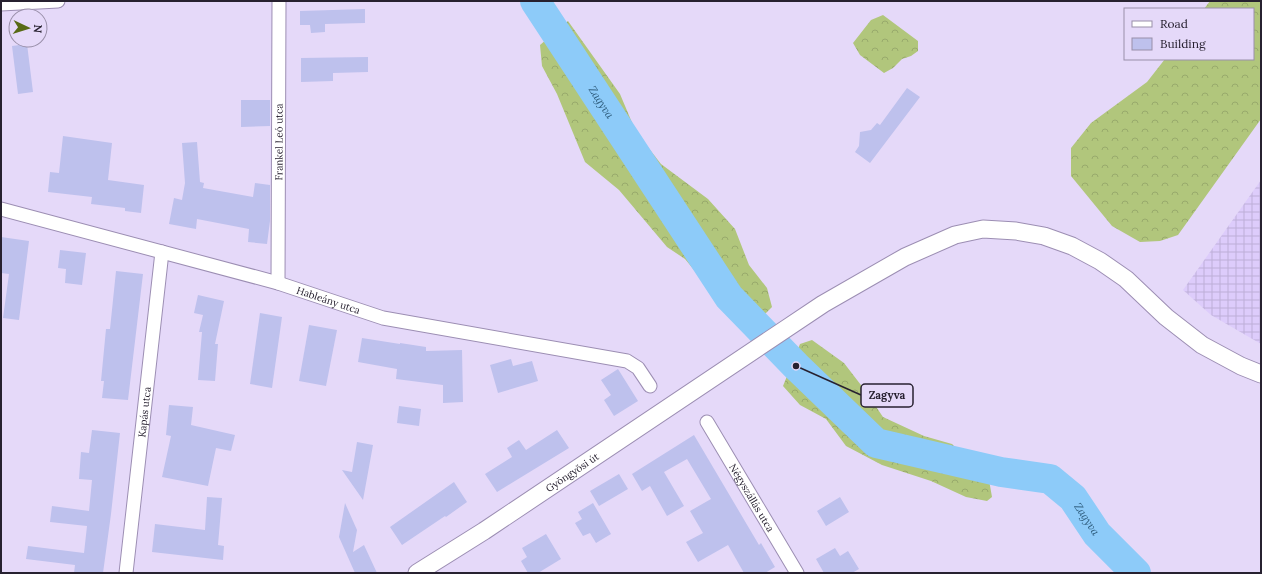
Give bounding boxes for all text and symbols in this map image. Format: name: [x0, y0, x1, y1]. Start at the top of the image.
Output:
north arrow: [8, 8, 48, 48]
legend: [1124, 8, 1254, 60]
text: Road: [1160, 16, 1188, 31]
text: N: [31, 24, 45, 34]
text: Building: [1160, 36, 1206, 51]
water label: Zagyva: [586, 83, 618, 122]
street label: Frankel Leó utca: [272, 103, 286, 181]
street label: Hableány utca: [295, 284, 362, 317]
callout: Zagyva: [861, 384, 913, 407]
street label: Kapás utca: [135, 386, 154, 438]
text: Zagyva: [869, 388, 906, 402]
street label: Gyöngyösi út: [543, 450, 602, 495]
street label: Négyszállás utca: [726, 461, 777, 534]
water label: Zagyva: [1071, 500, 1103, 539]

